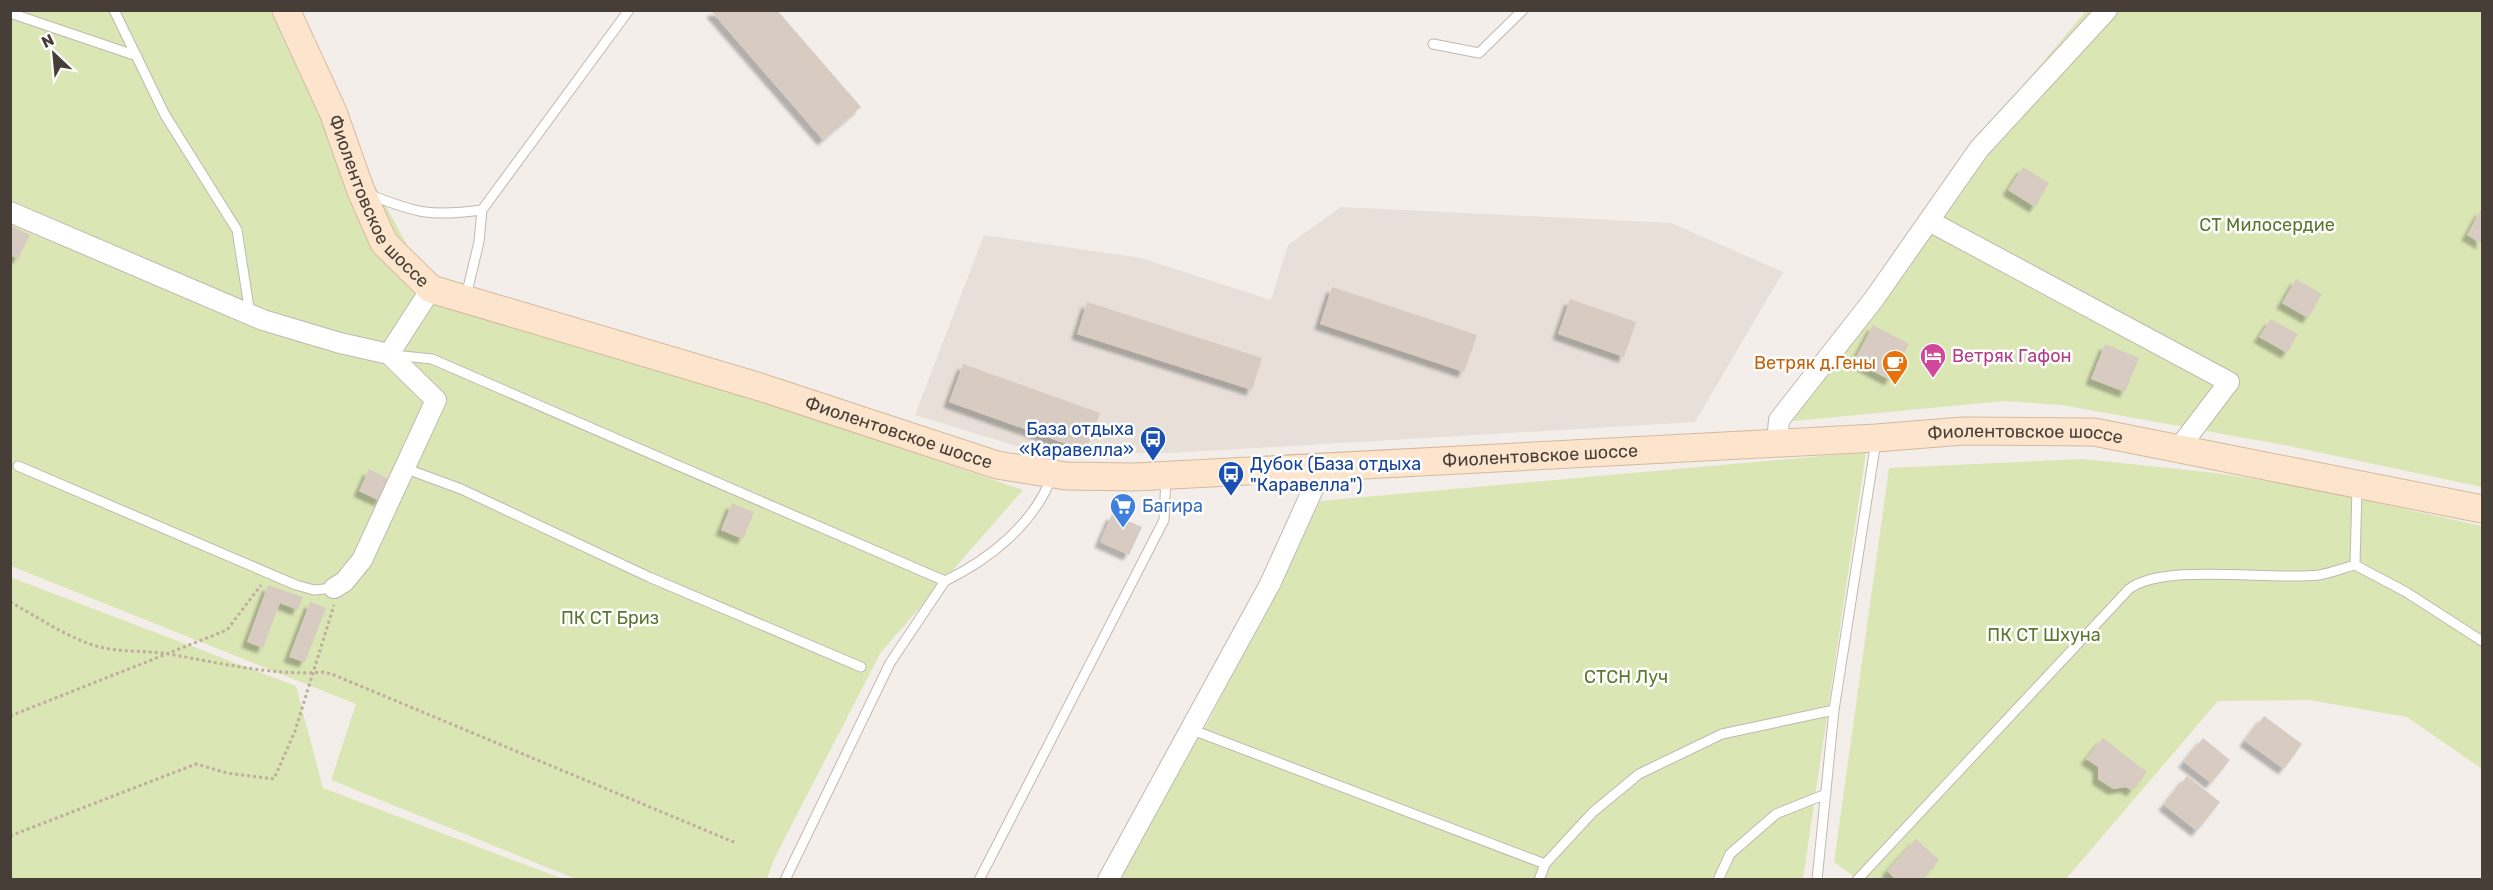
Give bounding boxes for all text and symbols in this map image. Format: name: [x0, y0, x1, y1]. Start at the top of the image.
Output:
north arrow: [24, 24, 84, 84]
text: N: [38, 30, 57, 52]
street label: Фиолентовское шоссе: [324, 112, 434, 292]
park label: СТ Милосердие: [2199, 214, 2335, 236]
hotel icon: Ветряк Гафон: [1918, 341, 1948, 379]
place label: Ветряк Гафон: [1952, 345, 2071, 367]
cafe icon: Ветряк д.Гены: [1880, 348, 1910, 386]
place label: Ветряк д.Гены: [1754, 352, 1876, 374]
street label: Фиолентовское шоссе: [802, 392, 995, 474]
place label: База отдыха «Каравелла»: [1019, 418, 1134, 461]
street label: Фиолентовское шоссе: [1926, 420, 2125, 449]
bus stop icon: База отдыха «Каравелла»: [1138, 424, 1168, 462]
street label: Фиолентовское шоссе: [1441, 440, 1639, 472]
place label: Дубок (База отдыха "Каравелла"): [1250, 453, 1421, 496]
bus stop icon: Дубок (База отдыха "Каравелла"): [1216, 459, 1246, 497]
supermarket icon: Багира: [1108, 491, 1138, 529]
place label: Багира: [1142, 495, 1203, 517]
park label: ПК СТ Бриз: [561, 607, 659, 629]
park label: ПК СТ Шхуна: [1987, 624, 2101, 646]
park label: СТСН Луч: [1584, 666, 1668, 688]

